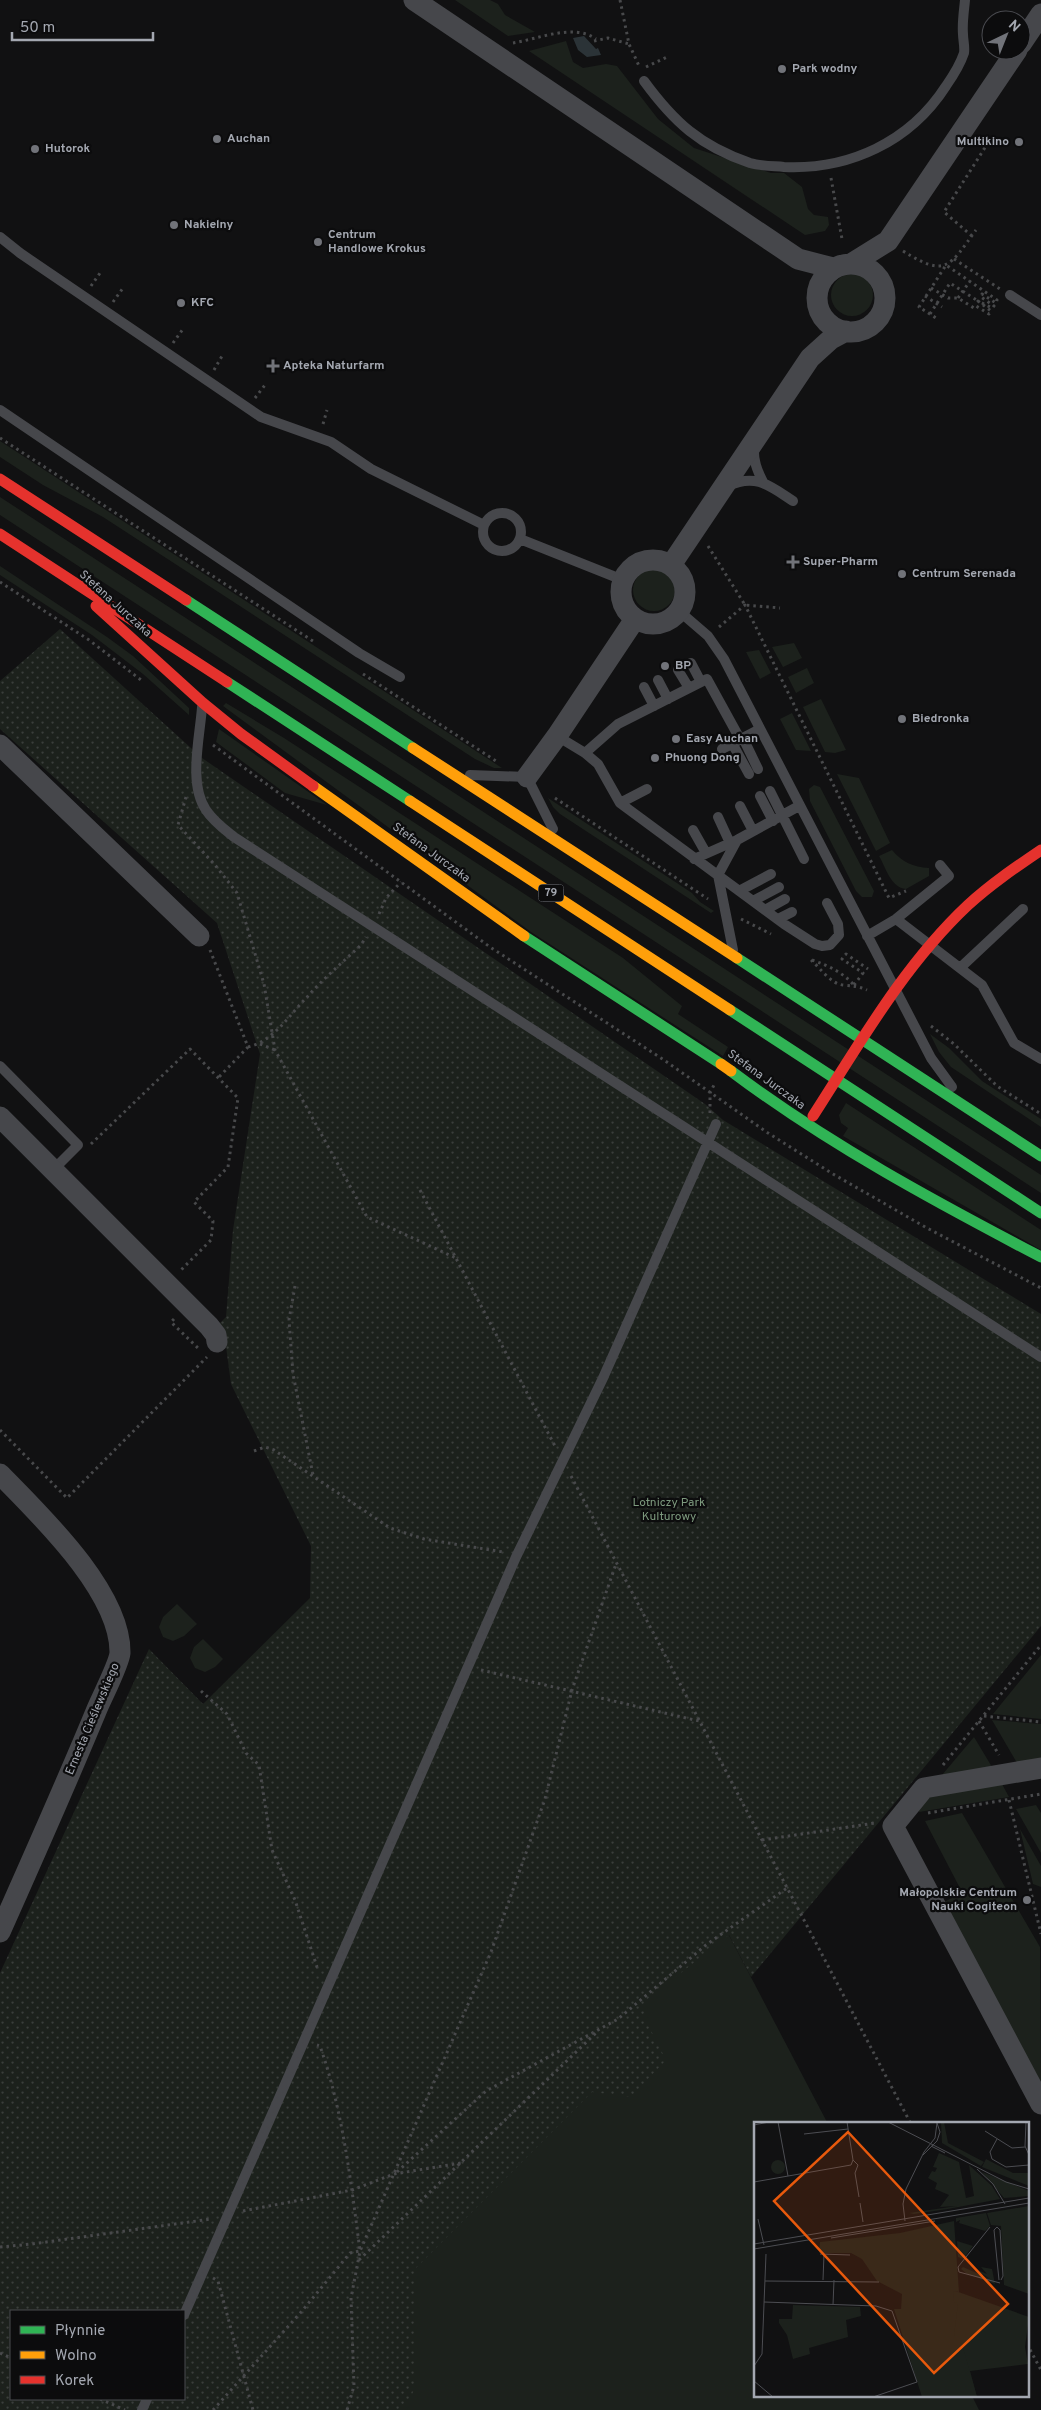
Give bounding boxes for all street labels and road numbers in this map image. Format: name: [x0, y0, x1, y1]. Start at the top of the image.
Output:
street label: Stefana Jurczaka: [75, 567, 155, 641]
street label: Stefana Jurczaka: [389, 819, 473, 887]
road number: 79: [538, 884, 564, 901]
street label: Stefana Jurczaka: [724, 1046, 808, 1114]
street label: Ernesta Cieślewskiego: [62, 1660, 124, 1777]

